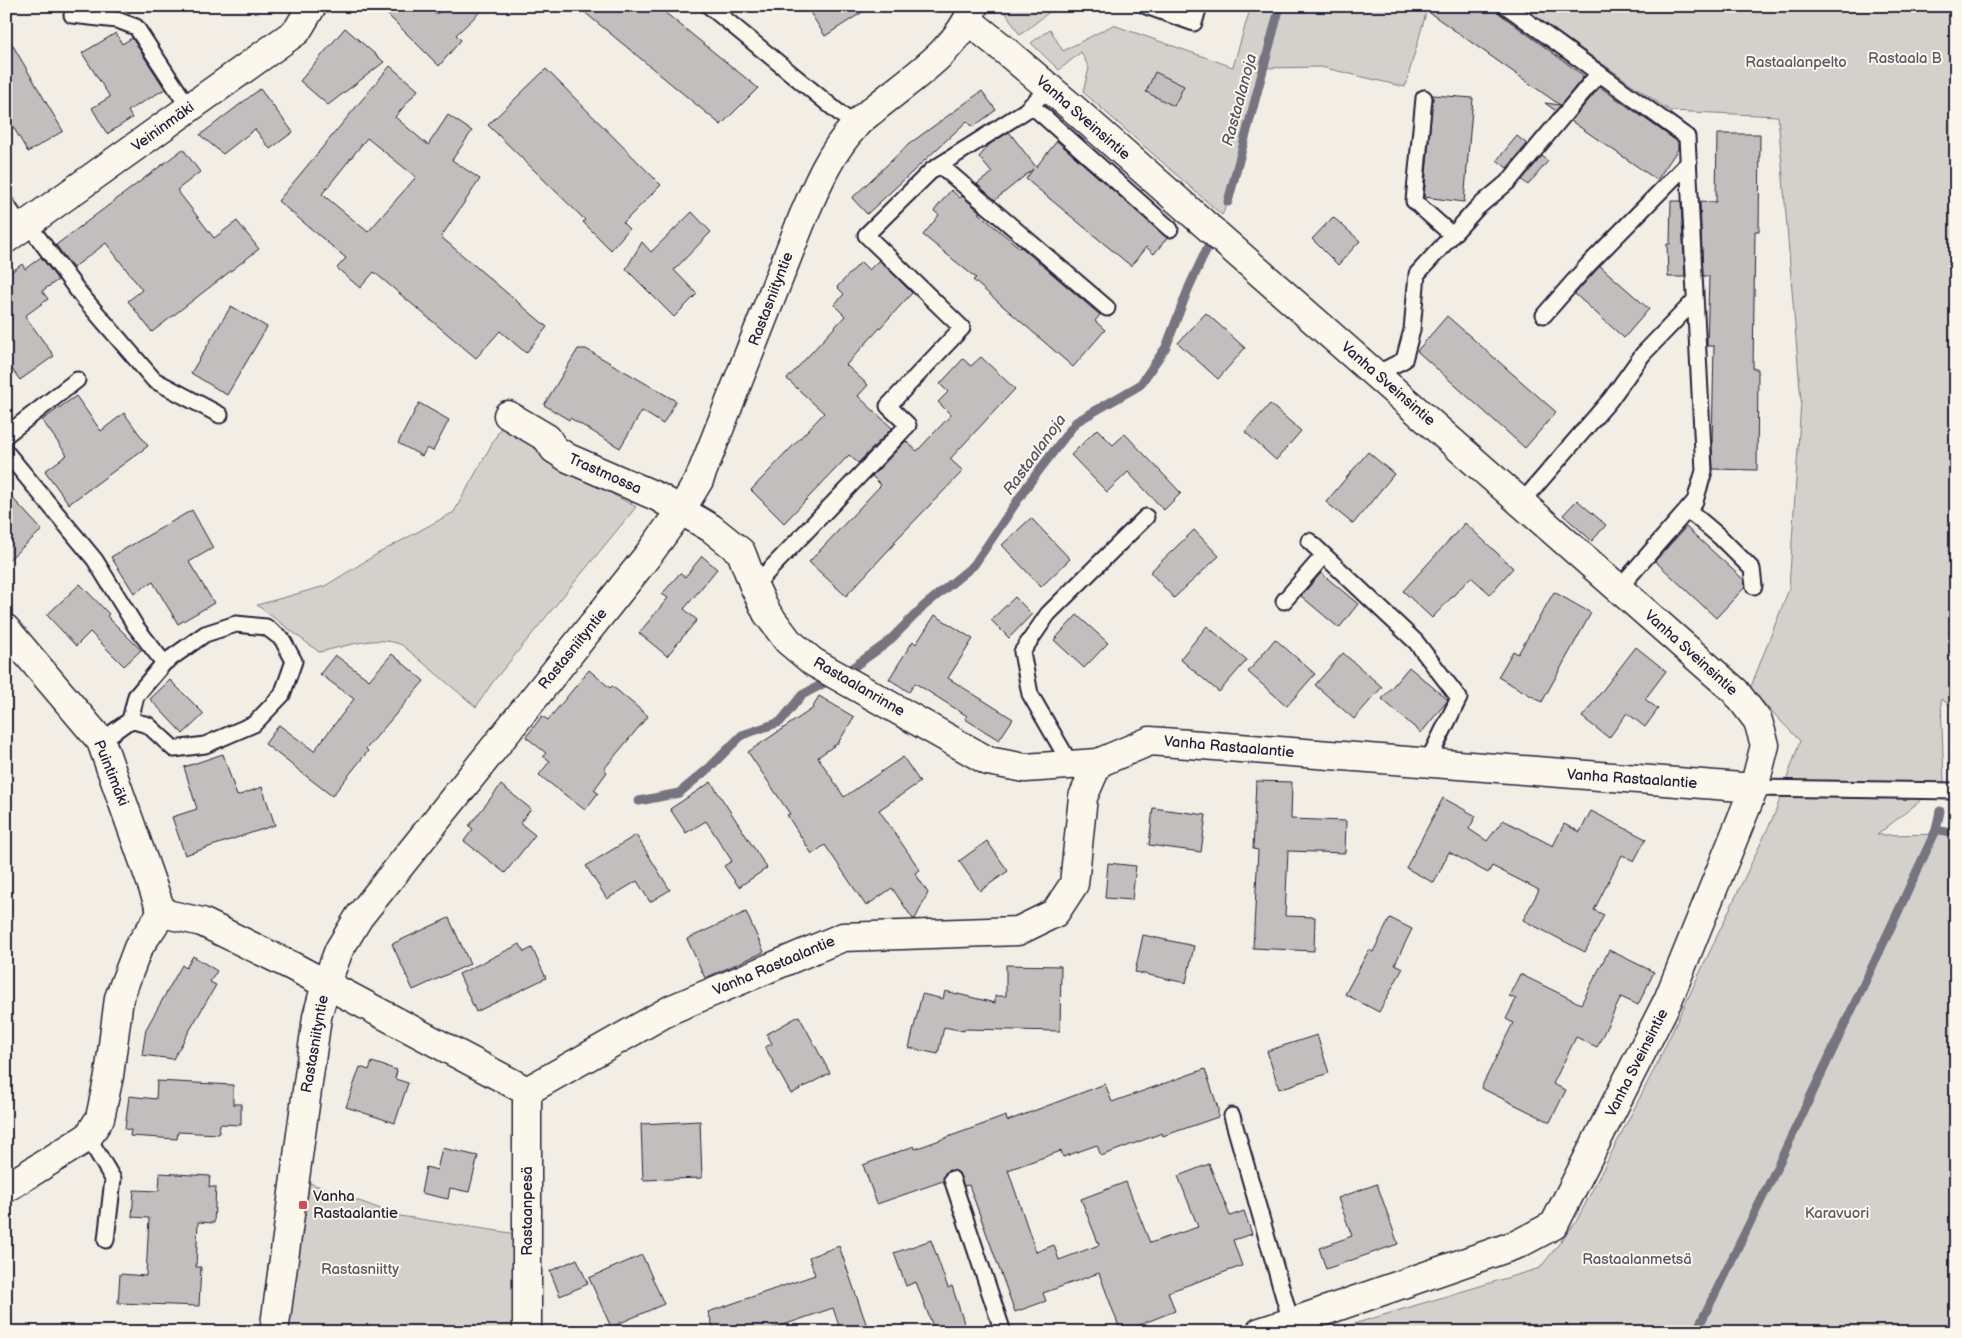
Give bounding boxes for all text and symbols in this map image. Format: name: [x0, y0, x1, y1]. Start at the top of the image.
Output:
park label: Rastaala B: [1868, 49, 1942, 68]
water label: Rastaalanoja: [1219, 52, 1261, 148]
park label: Rastaalanpelto: [1745, 53, 1847, 72]
street label: Vanha Sveinsintie: [1032, 72, 1134, 164]
street label: Veininmäki: [128, 98, 198, 156]
street label: Rastasniityntie: [744, 249, 798, 349]
street label: Vanha Sveinsintie: [1337, 338, 1439, 430]
water label: Rastaalanoja: [999, 411, 1071, 499]
street label: Trastmossa: [565, 449, 645, 499]
street label: Rastasniityntie: [534, 604, 612, 693]
street label: Vanha Sveinsintie: [1640, 606, 1742, 700]
street label: Rastaalanrinne: [810, 653, 908, 721]
street label: Vanha Rastaalantie: [1163, 732, 1295, 762]
street label: Puintimäki: [89, 737, 133, 809]
street label: Vanha Rastaalantie: [1566, 765, 1698, 793]
street label: Vanha Rastaalantie: [710, 932, 838, 1000]
street label: Rastasniityntie: [297, 994, 333, 1094]
street label: Vanha Sveinsintie: [1602, 1006, 1673, 1120]
street label: Rastaanpesä: [518, 1166, 537, 1256]
place label: Vanha Rastaalantie: [313, 1187, 398, 1223]
marker: Vanha Rastaalantie: [297, 1199, 309, 1211]
park label: Karavuori: [1805, 1204, 1869, 1223]
park label: Rastaalanmetsä: [1582, 1250, 1692, 1269]
park label: Rastasniitty: [321, 1260, 399, 1279]

